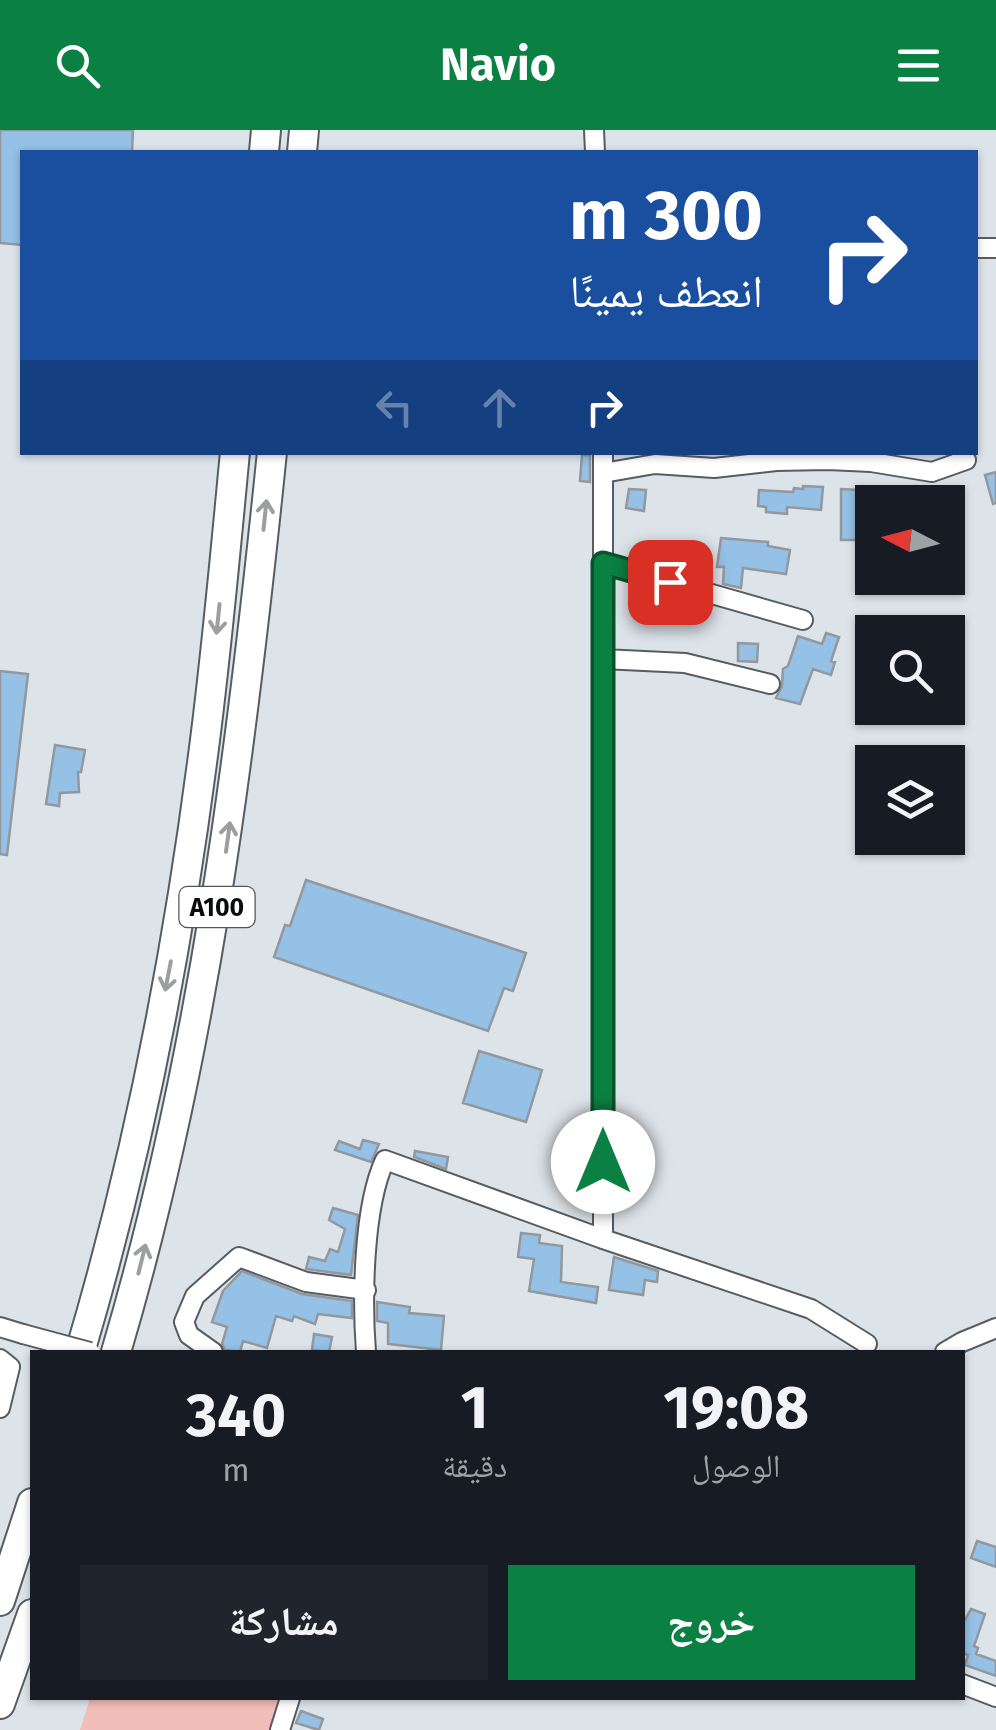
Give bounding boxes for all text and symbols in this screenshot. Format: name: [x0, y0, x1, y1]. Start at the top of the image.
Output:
icon: search: [50, 38, 105, 93]
text: Navio: [440, 38, 556, 92]
icon: menu: [891, 38, 946, 93]
text: 300 m: [569, 174, 763, 258]
icon: right: [798, 190, 928, 320]
text: انعطف يمينًا: [570, 265, 763, 319]
icon: left: [367, 380, 422, 435]
icon: ahead: [472, 380, 527, 435]
icon: right: [577, 380, 632, 435]
north arrow: [855, 485, 965, 595]
map controls: [855, 485, 965, 855]
one-way arrow: [256, 499, 275, 531]
pin: [628, 540, 713, 625]
icon: arrive: [643, 555, 698, 610]
one-way arrow: [209, 603, 228, 635]
button: search: [855, 615, 965, 725]
button: layers: [855, 745, 965, 855]
one-way arrow: [219, 822, 237, 854]
road number: A100: [180, 887, 254, 927]
one-way arrow: [158, 959, 177, 991]
position arrow: [551, 1110, 655, 1214]
one-way arrow: [134, 1243, 153, 1275]
text: 1: [461, 1372, 489, 1444]
text: 19:08: [663, 1372, 809, 1444]
text: 340: [186, 1380, 286, 1452]
text: دقيقة: [442, 1447, 507, 1485]
text: الوصول: [692, 1447, 780, 1485]
text: m: [222, 1451, 250, 1489]
button: مشاركة: [80, 1565, 488, 1680]
button: خروج: [508, 1565, 915, 1680]

